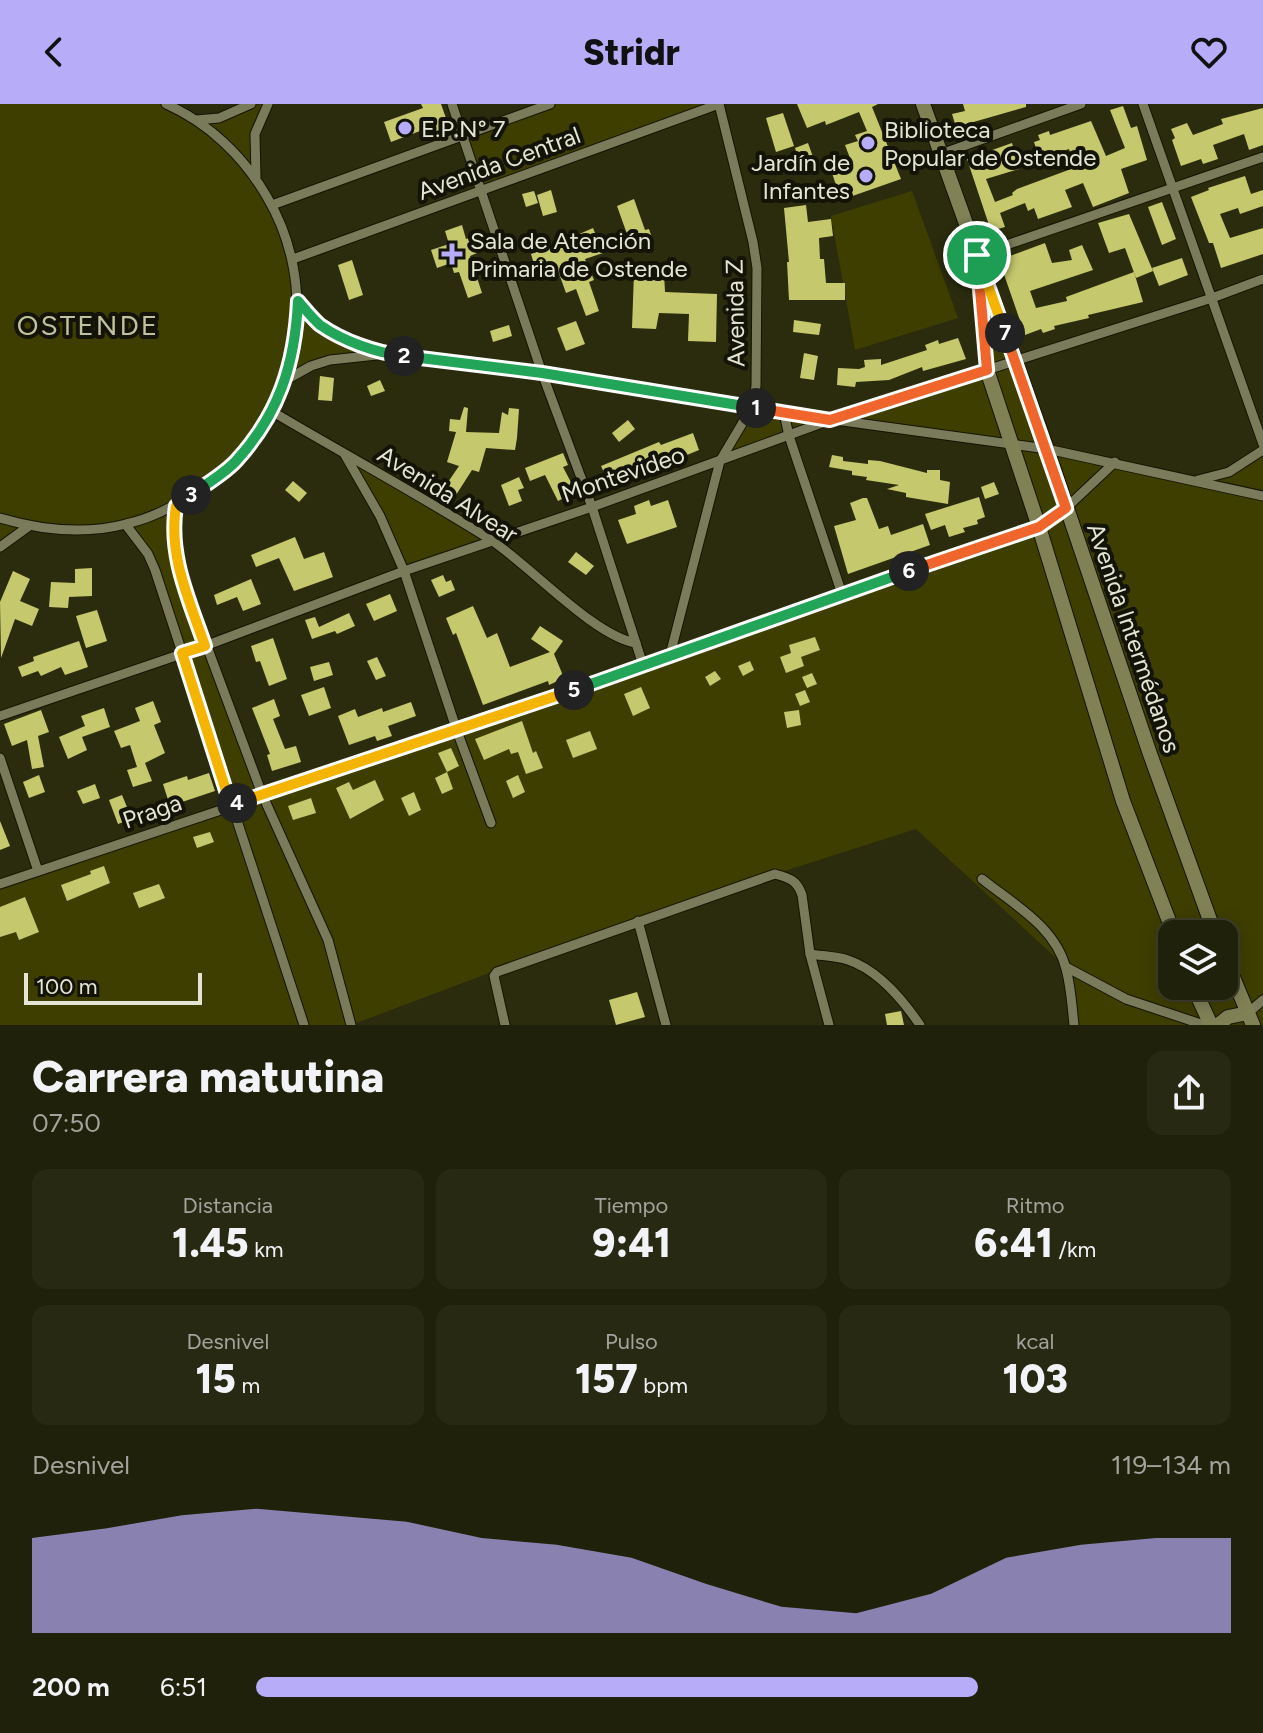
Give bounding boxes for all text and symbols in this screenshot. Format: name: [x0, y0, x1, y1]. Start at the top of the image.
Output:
icon: back: [32, 30, 76, 74]
icon: heart: [1187, 30, 1231, 74]
text: Stridr: [583, 31, 680, 74]
place label: E.P.N° 7: [421, 114, 505, 143]
place label: Biblioteca Popular de Ostende: [884, 115, 1096, 172]
marker: E.P.N° 7: [396, 119, 414, 137]
street label: Avenida Central: [414, 120, 584, 206]
marker: Biblioteca Popular de Ostende: [859, 134, 877, 152]
place label: Jardín de Infantes: [751, 148, 850, 205]
marker: Jardín de Infantes: [857, 167, 875, 185]
pin: [943, 221, 1011, 289]
place label: Sala de Atención Primaria de Ostende: [470, 226, 688, 283]
icon: arrive: [955, 233, 999, 277]
marker: Sala de Atención Primaria de Ostende: [441, 243, 463, 265]
street label: Avenida Z: [720, 259, 750, 367]
district label: OSTENDE: [17, 308, 159, 342]
pin: 7: [985, 313, 1025, 353]
text: 7: [999, 319, 1011, 346]
pin: 2: [384, 336, 424, 376]
text: 2: [398, 342, 410, 369]
pin: 1: [736, 388, 776, 428]
text: 1: [751, 394, 761, 421]
street label: Avenida Alvear: [373, 439, 523, 549]
street label: Montevideo: [558, 439, 688, 509]
pin: 3: [171, 475, 211, 515]
text: 3: [185, 481, 197, 508]
street label: Avenida Intermédanos: [1081, 519, 1187, 757]
pin: 6: [889, 551, 929, 591]
text: 6: [903, 557, 915, 584]
pin: 5: [554, 670, 594, 710]
text: 5: [568, 676, 580, 703]
pin: 4: [217, 783, 257, 823]
street label: Praga: [119, 787, 185, 835]
text: 4: [230, 789, 244, 816]
map controls: [1158, 920, 1238, 1000]
button: layers: [1158, 920, 1238, 1000]
scale bar: [24, 969, 202, 1005]
text: 100 m: [36, 973, 97, 1000]
text: Carrera matutina: [32, 1050, 384, 1103]
button: share: [1147, 1051, 1231, 1135]
text: 07:50: [32, 1107, 101, 1139]
text: Distancia: [183, 1192, 273, 1219]
text: Tiempo: [595, 1192, 668, 1219]
text: Ritmo: [1006, 1192, 1065, 1219]
text: 1.45: [172, 1219, 249, 1267]
text: 9:41: [592, 1219, 671, 1267]
text: 6:41: [974, 1219, 1053, 1267]
text: km: [249, 1236, 284, 1263]
text: /km: [1053, 1236, 1096, 1263]
text: Desnivel: [186, 1328, 269, 1355]
text: Pulso: [605, 1328, 658, 1355]
text: kcal: [1016, 1328, 1054, 1355]
text: 15: [196, 1355, 236, 1403]
text: 157: [575, 1355, 638, 1403]
text: 103: [1002, 1355, 1068, 1403]
text: m: [236, 1372, 260, 1399]
text: bpm: [638, 1372, 688, 1399]
text: Desnivel: [32, 1449, 130, 1481]
text: 119–134 m: [1111, 1449, 1231, 1481]
text: 200 m: [32, 1671, 110, 1703]
text: 6:51: [160, 1671, 207, 1703]

